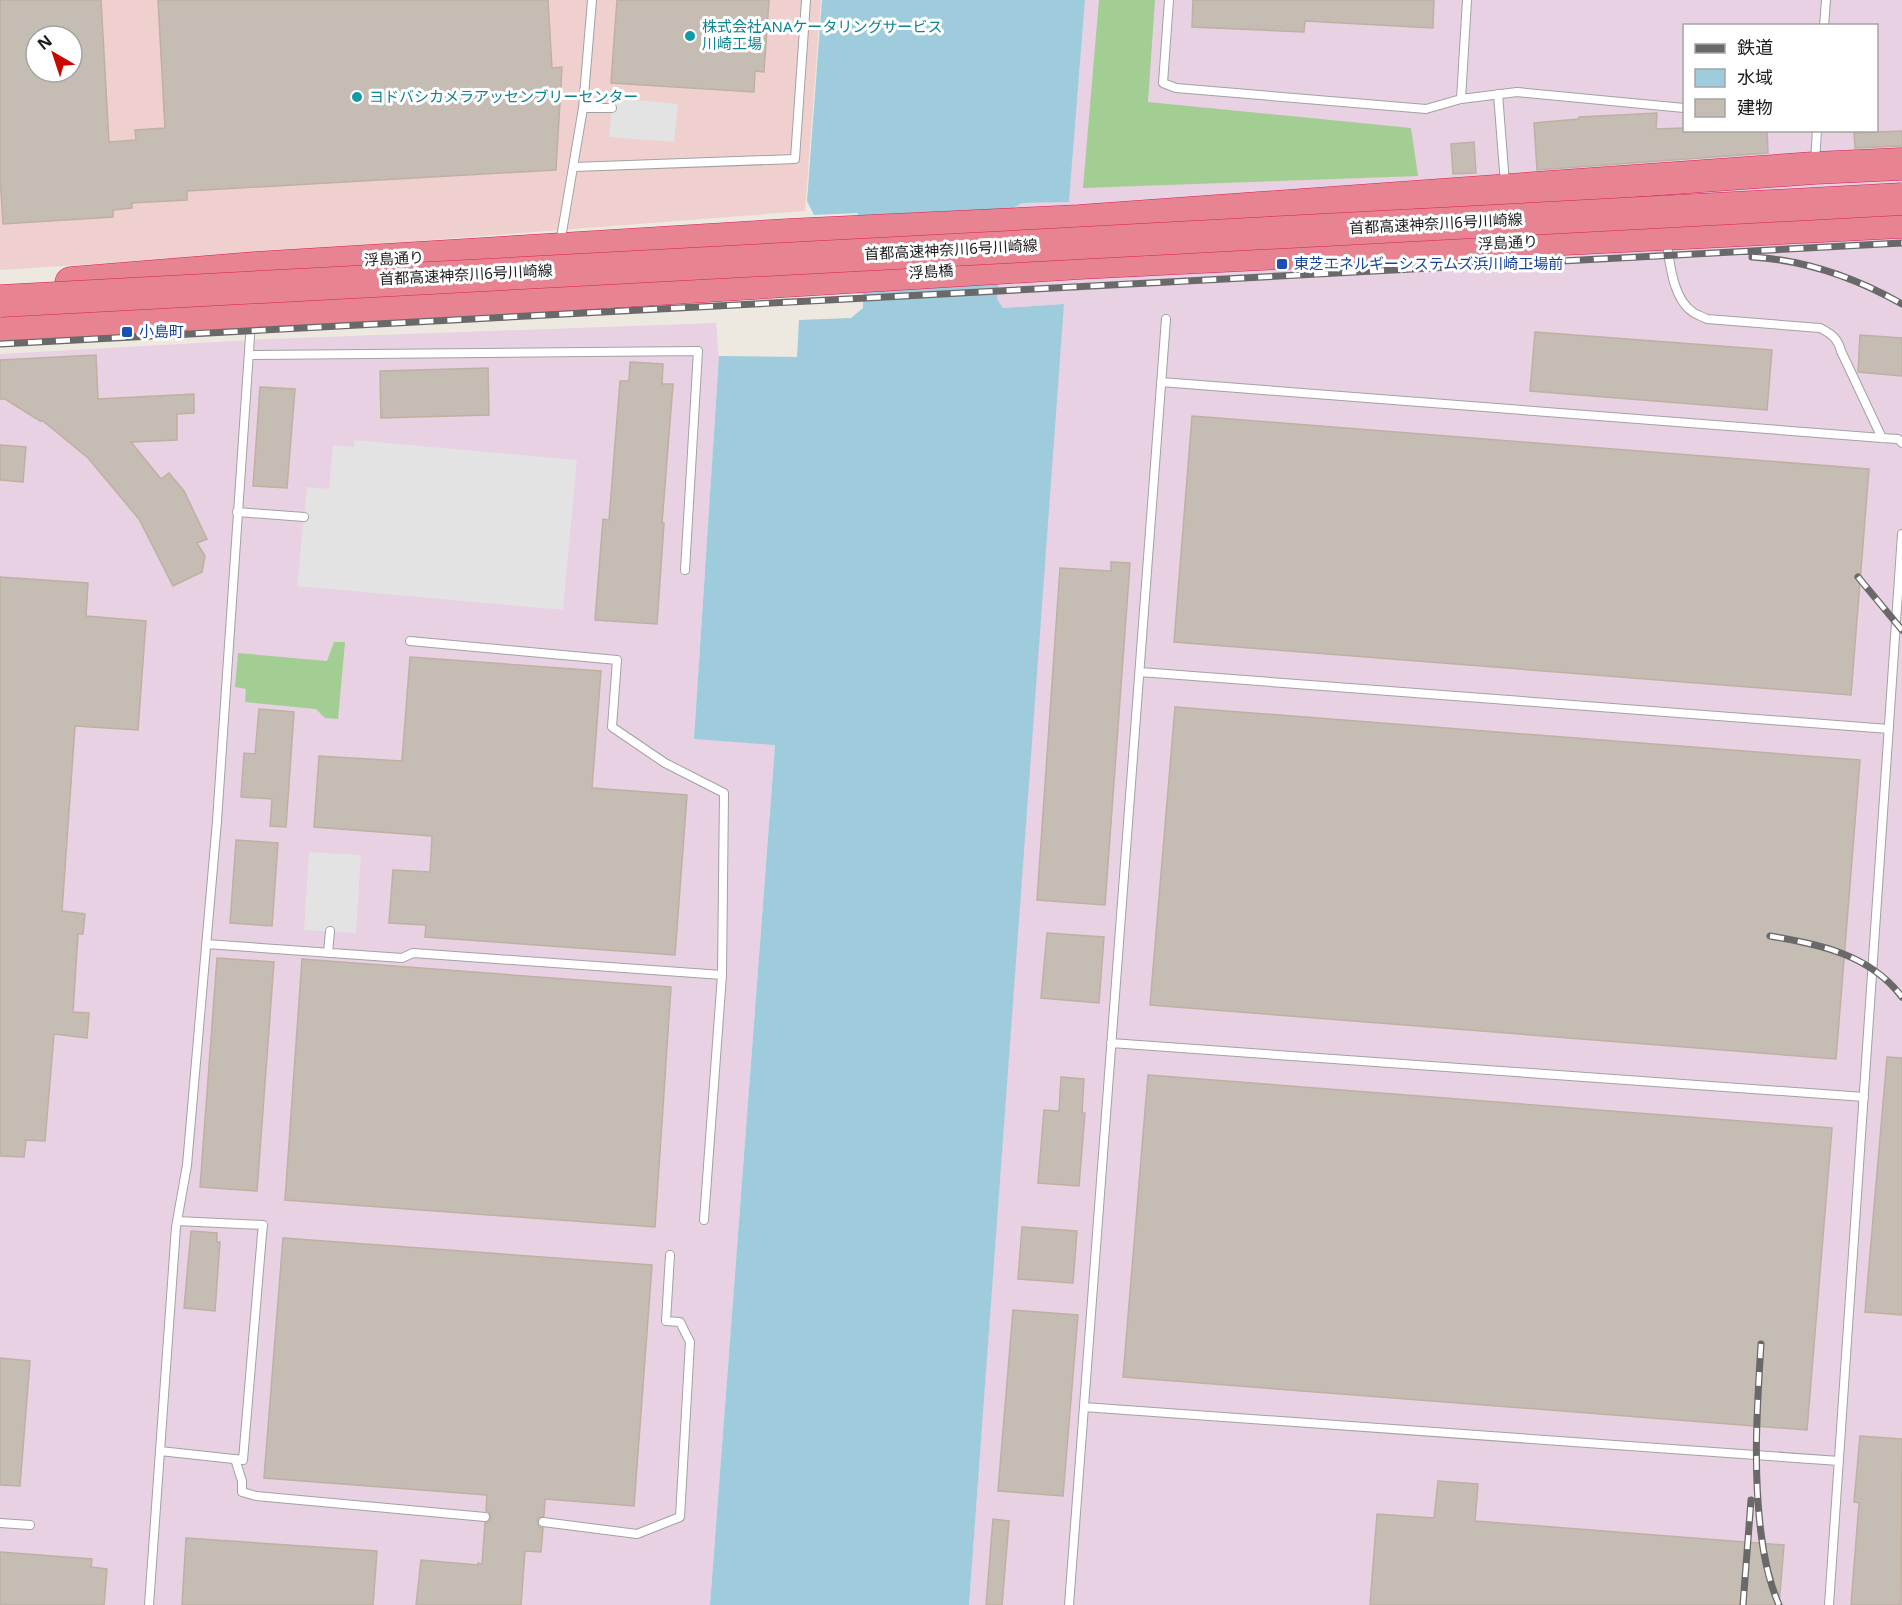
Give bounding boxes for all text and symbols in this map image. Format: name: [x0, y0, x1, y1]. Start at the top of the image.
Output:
place label: 株式会社ANAケータリングサービス 川崎工場: [702, 16, 943, 53]
north arrow: [24, 24, 84, 84]
legend: [1683, 24, 1878, 132]
marker: 株式会社ANAケータリングサービス 川崎工場: [683, 29, 697, 43]
text: N: [33, 30, 57, 55]
text: 鉄道: [1737, 35, 1773, 59]
text: 水域: [1737, 65, 1773, 89]
place label: ヨドバシカメラアッセンブリーセンター: [369, 86, 639, 106]
marker: ヨドバシカメラアッセンブリーセンター: [350, 90, 364, 104]
text: 建物: [1737, 95, 1773, 119]
street label: 首都高速神奈川6号川崎線: [1349, 208, 1523, 238]
street label: 浮島通り: [1477, 230, 1538, 254]
street label: 首都高速神奈川6号川崎線: [864, 234, 1038, 264]
street label: 浮島通り: [363, 246, 424, 270]
place label: 東芝エネルギーシステムズ浜川崎工場前: [1294, 253, 1563, 273]
marker: 東芝エネルギーシステムズ浜川崎工場前: [1275, 257, 1289, 271]
street label: 首都高速神奈川6号川崎線: [379, 259, 553, 289]
street label: 浮島橋: [908, 259, 954, 283]
place label: 小島町: [139, 321, 184, 341]
marker: 小島町: [120, 325, 134, 339]

